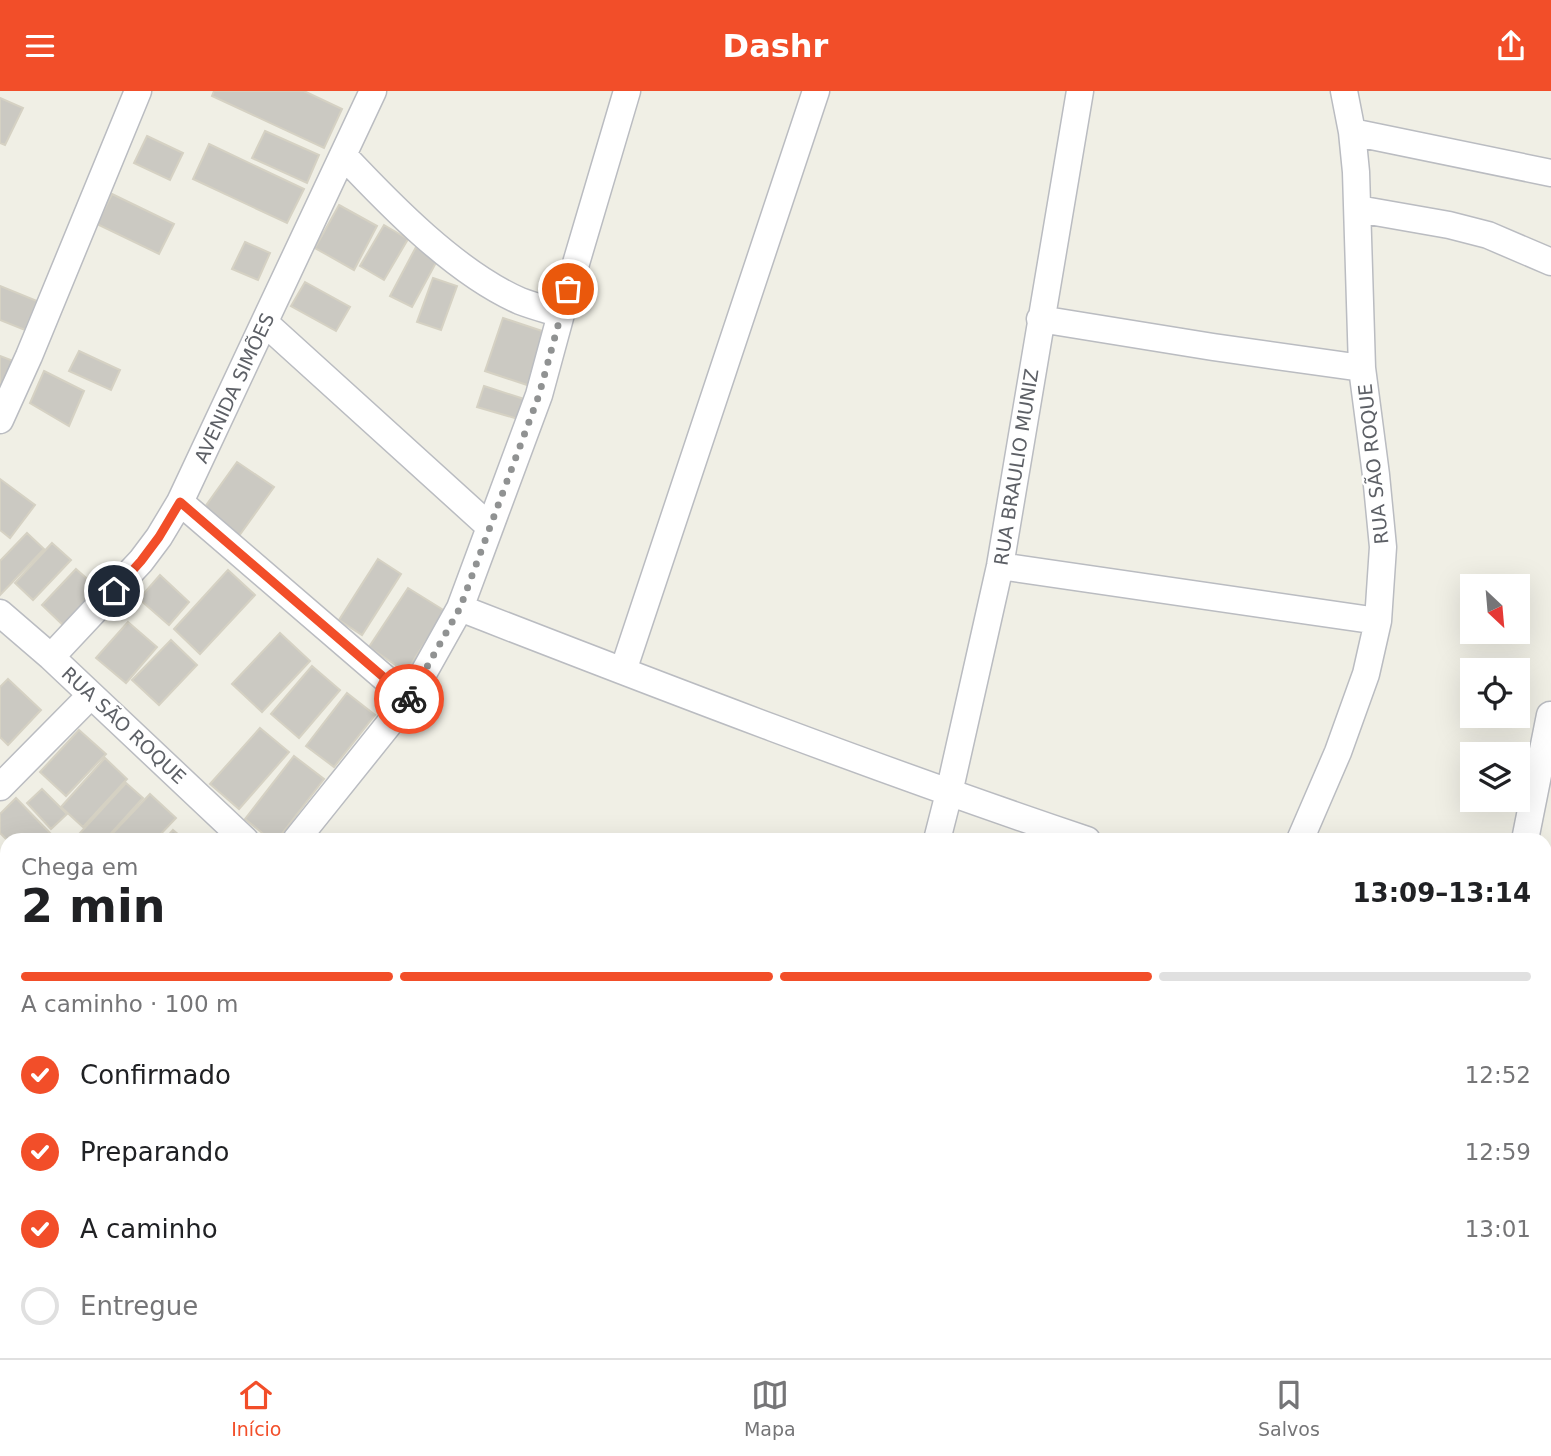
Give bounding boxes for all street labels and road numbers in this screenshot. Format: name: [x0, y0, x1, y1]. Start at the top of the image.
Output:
street label: AVENIDA SIMÕES: [190, 309, 278, 467]
street label: RUA BRAULIO MUNIZ: [990, 367, 1042, 567]
street label: RUA SÃO ROQUE: [1354, 383, 1392, 545]
street label: RUA SÃO ROQUE: [58, 662, 190, 788]

